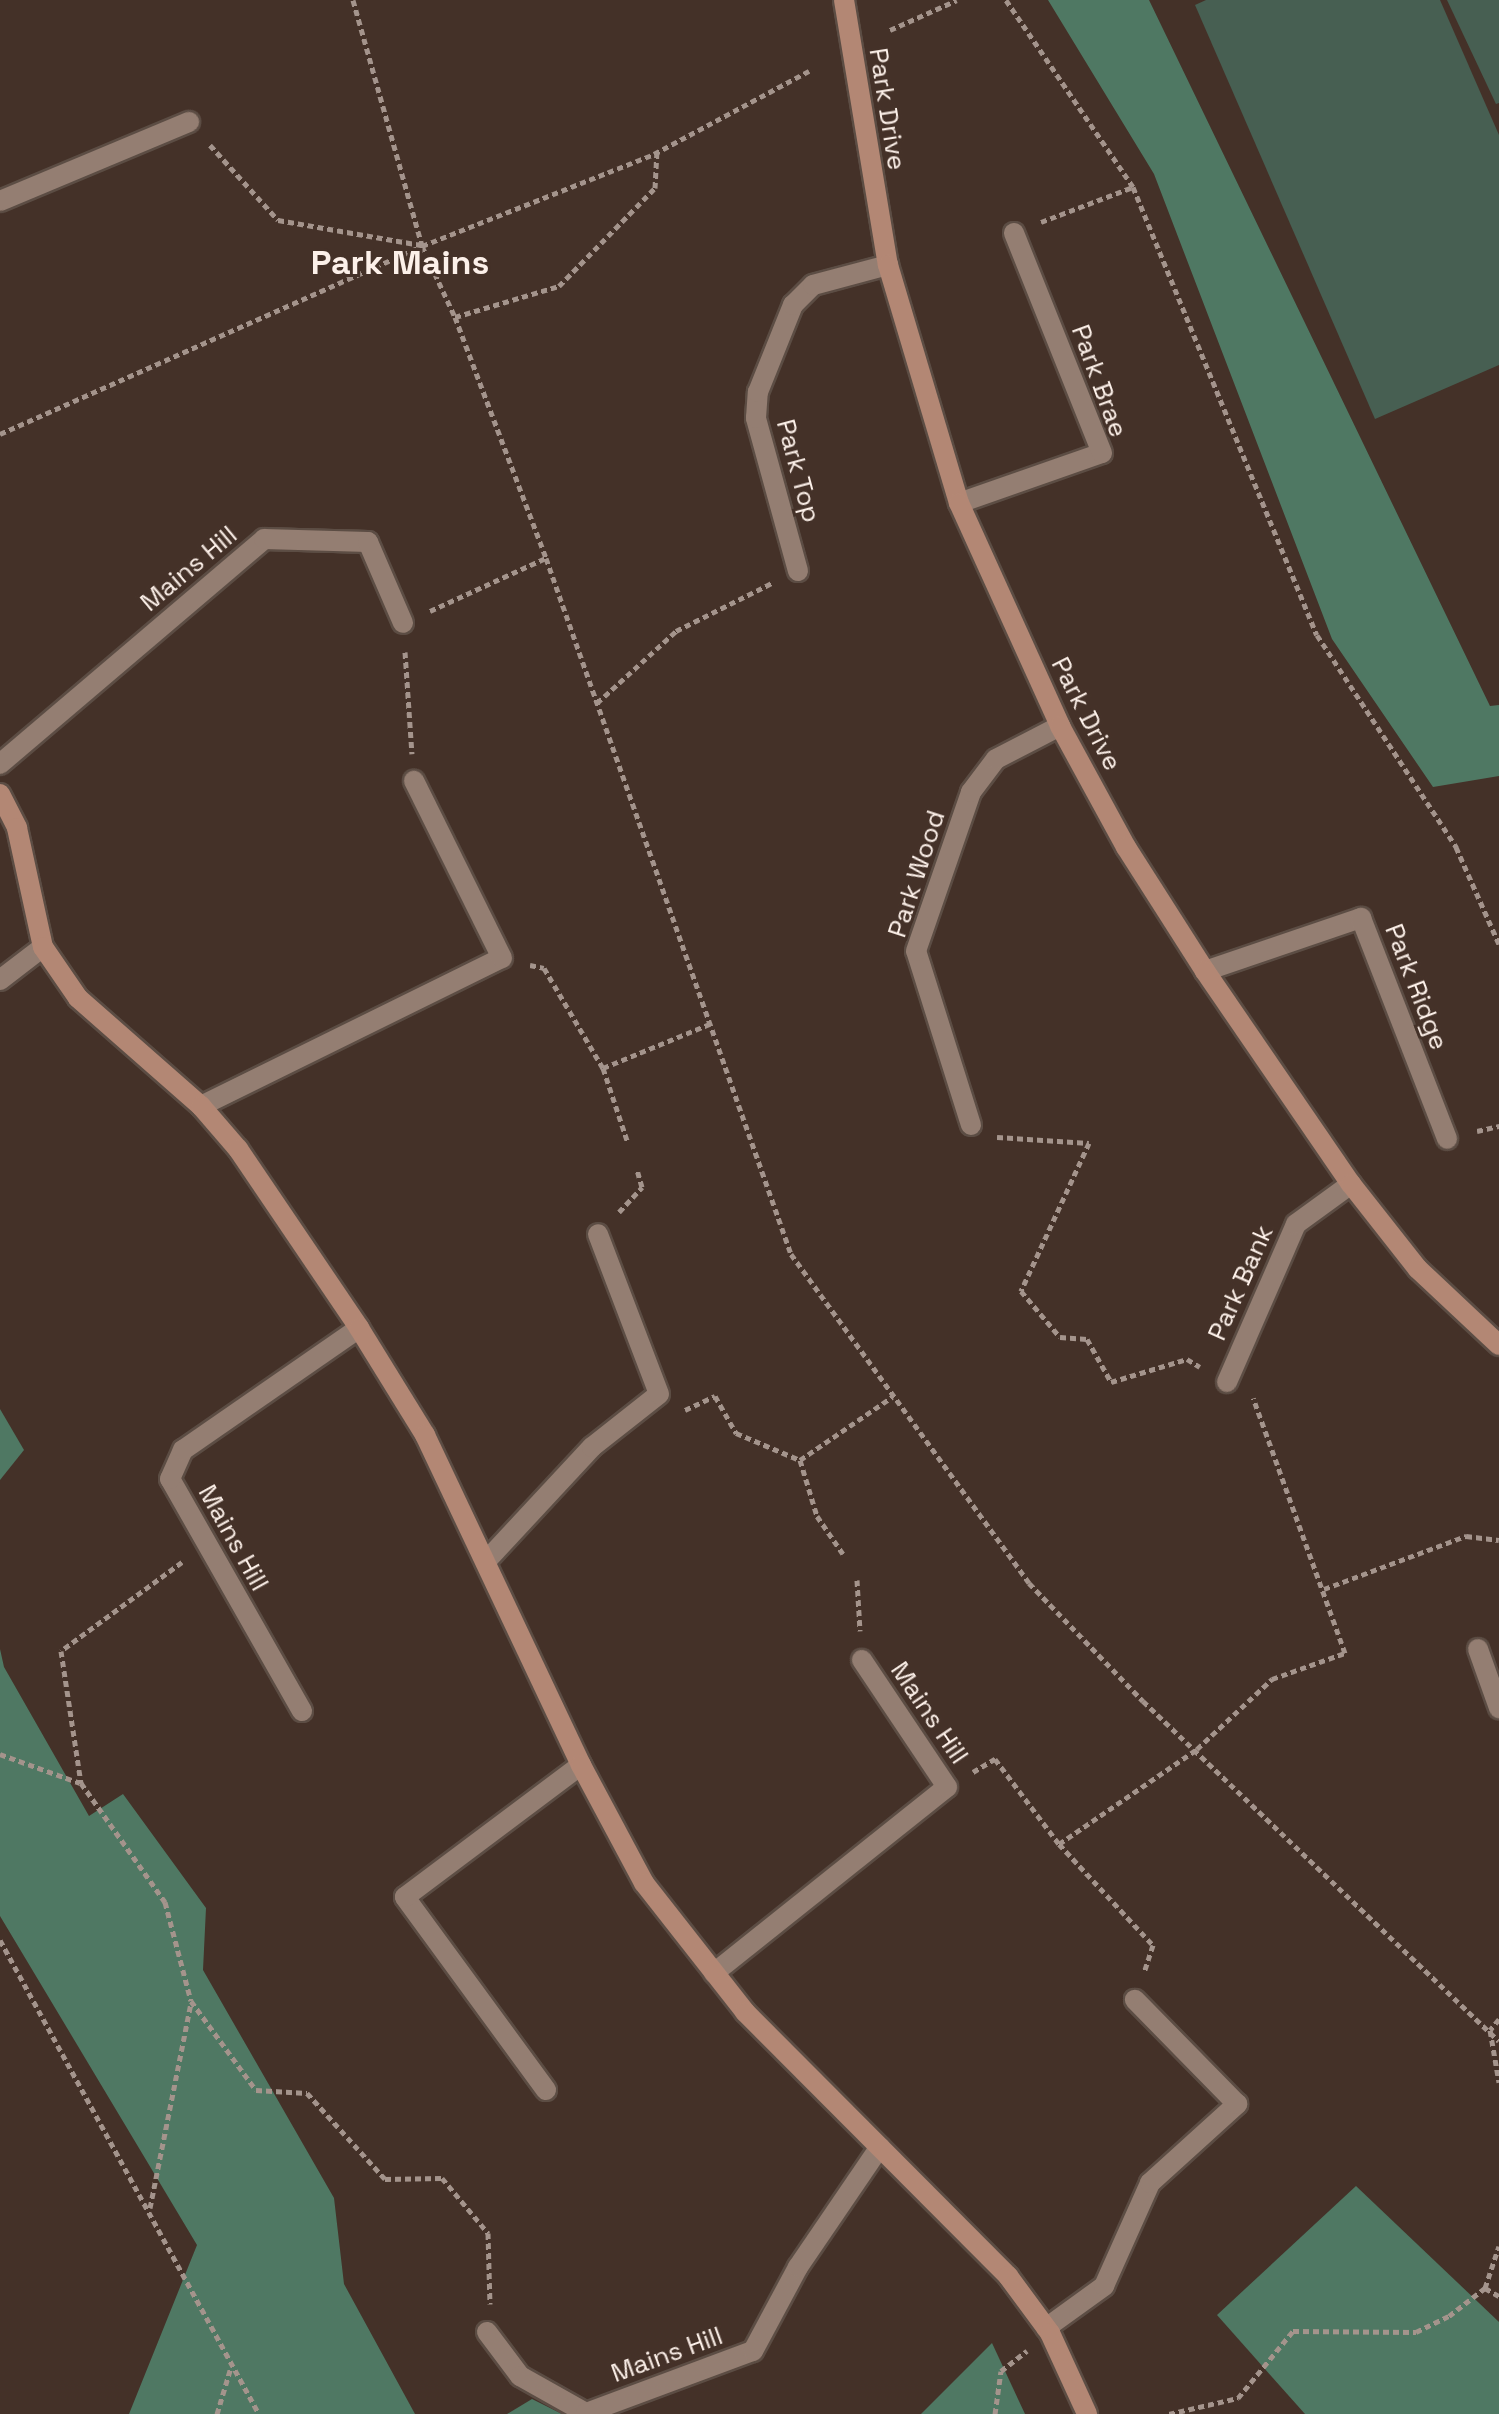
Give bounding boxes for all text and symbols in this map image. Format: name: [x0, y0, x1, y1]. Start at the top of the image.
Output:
street label: Park Drive: [862, 46, 912, 172]
district label: Park Mains: [311, 243, 489, 283]
street label: Park Brae: [1064, 321, 1134, 441]
street label: Park Top: [769, 416, 827, 526]
street label: Mains Hill: [134, 520, 244, 618]
street label: Park Drive: [1044, 652, 1128, 776]
street label: Park Wood: [882, 806, 952, 942]
street label: Park Ridge: [1378, 920, 1454, 1054]
street label: Park Bank: [1202, 1221, 1280, 1345]
street label: Mains Hill: [191, 1480, 275, 1596]
street label: Mains Hill: [884, 1656, 974, 1770]
street label: Mains Hill: [607, 2320, 727, 2390]

